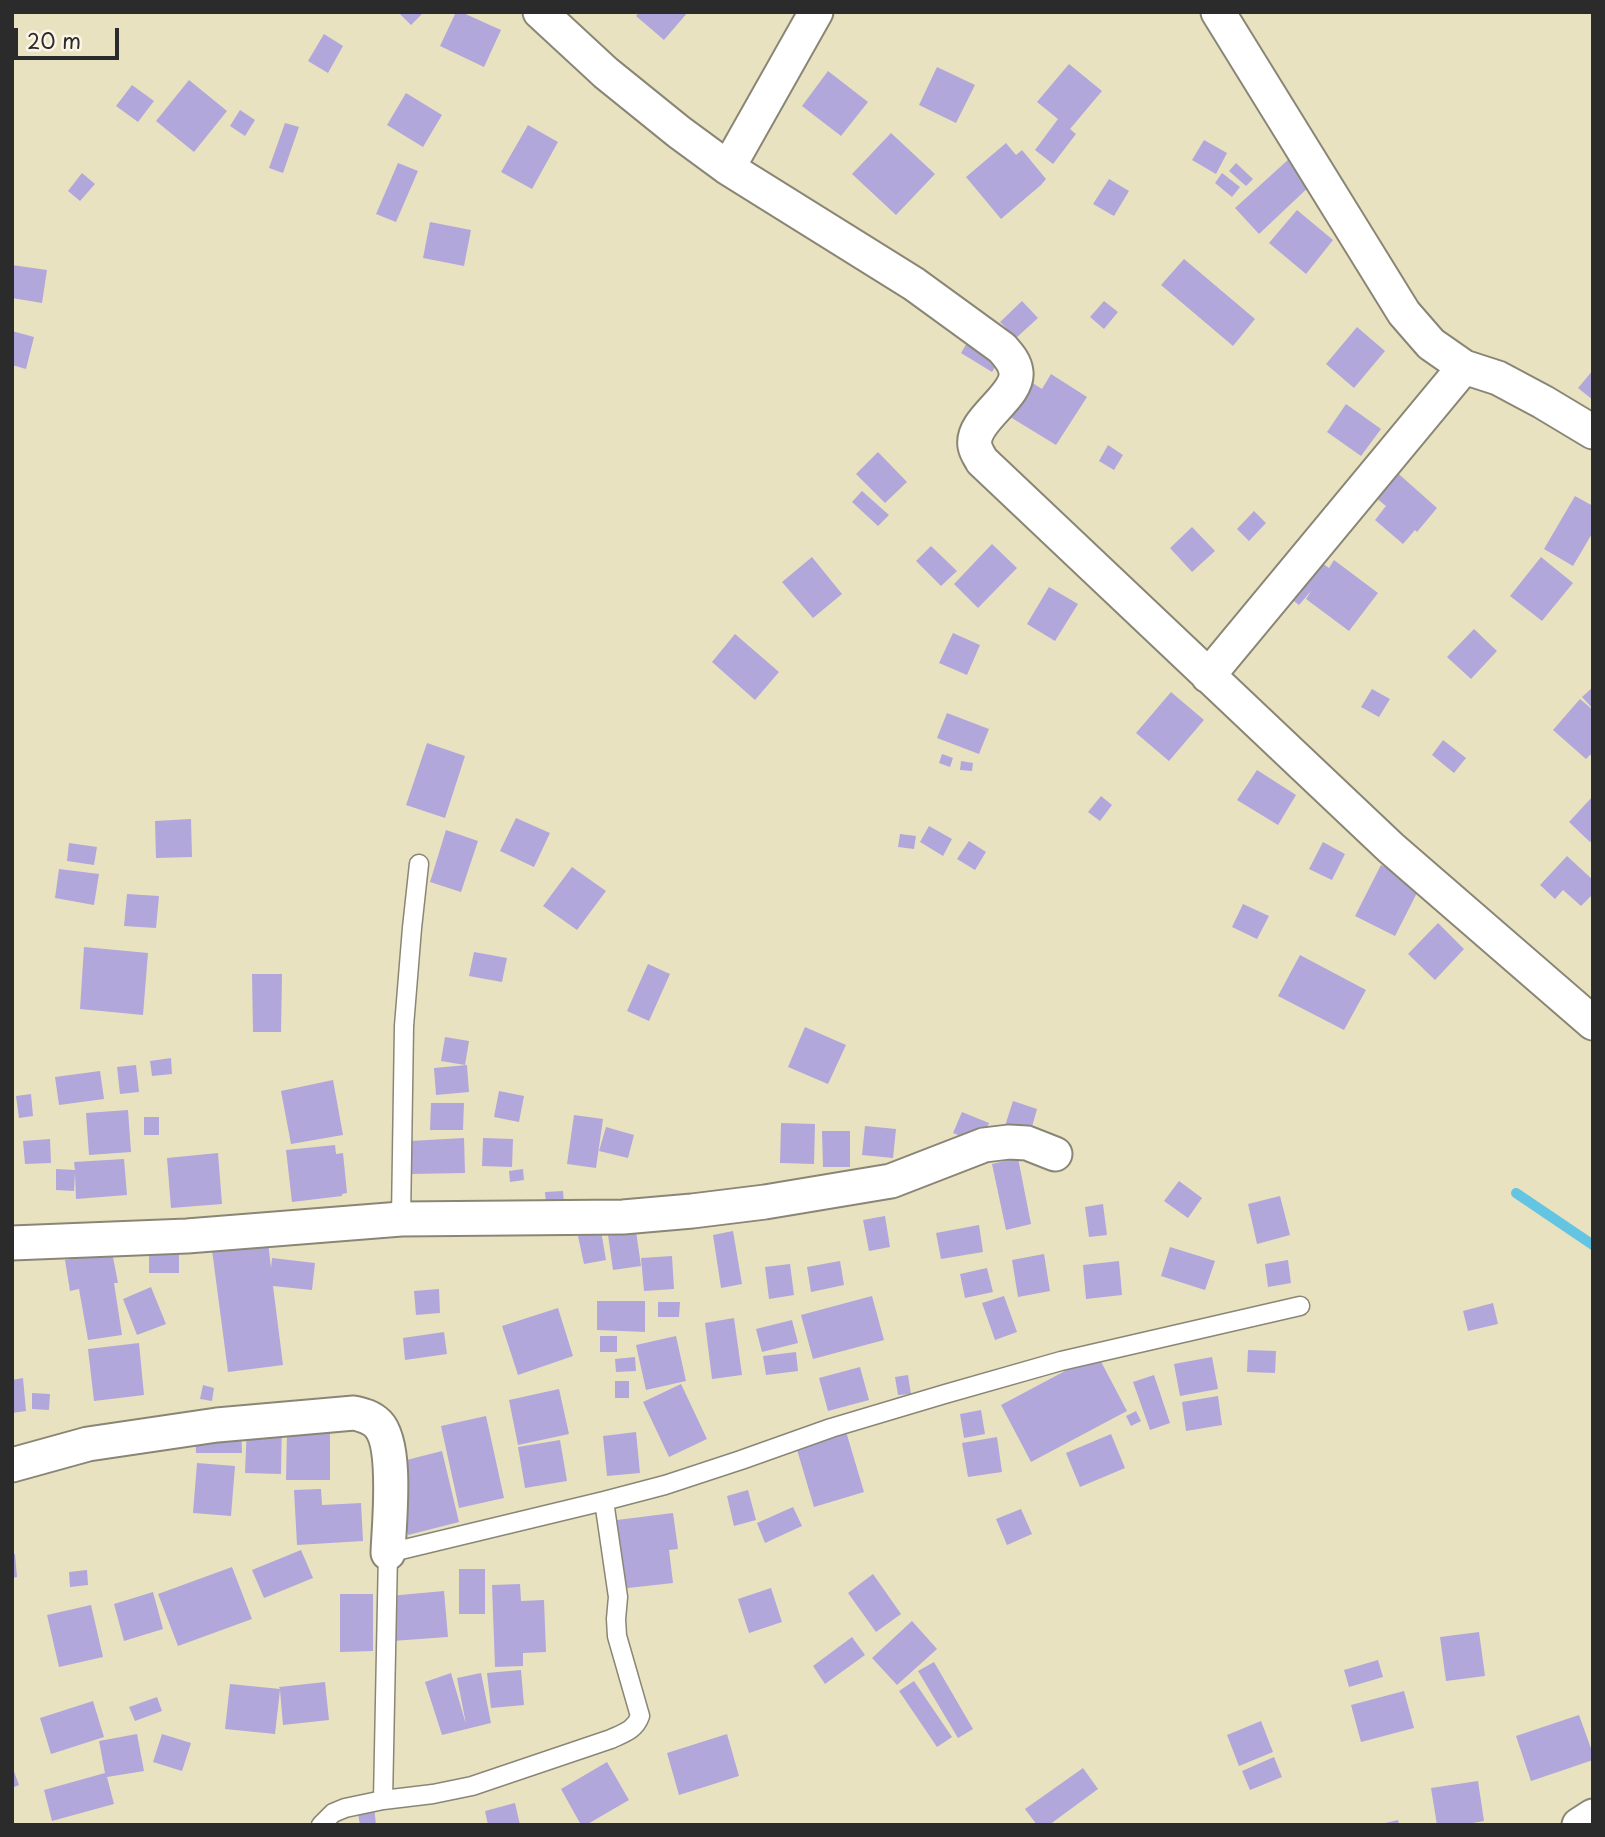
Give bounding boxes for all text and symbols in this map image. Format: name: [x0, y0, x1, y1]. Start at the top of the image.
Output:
scale bar: [18, 14, 122, 58]
text: 20 m: [27, 24, 81, 56]

